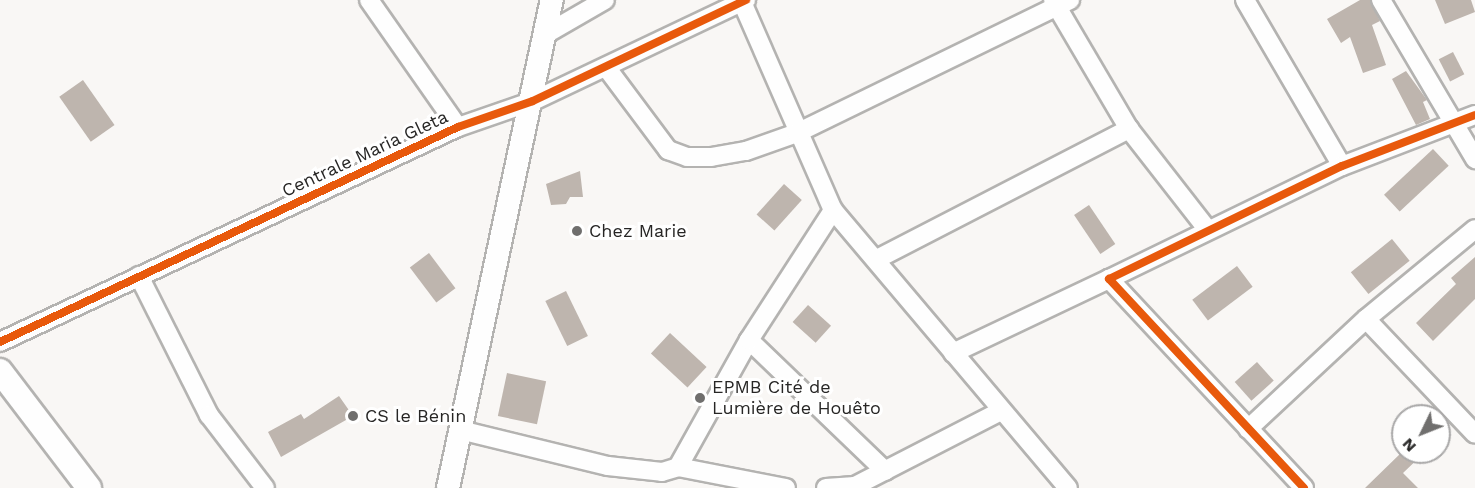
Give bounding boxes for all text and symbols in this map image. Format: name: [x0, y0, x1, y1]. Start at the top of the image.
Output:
street label: Centrale Maria Gleta: [278, 106, 452, 202]
place label: Chez Marie: [589, 220, 687, 242]
marker: Chez Marie: [570, 224, 584, 238]
place label: EPMB Cité de Lumière de Houêto: [712, 377, 881, 420]
marker: EPMB Cité de Lumière de Houêto: [693, 391, 707, 405]
north arrow: [1391, 404, 1451, 464]
place label: CS le Bénin: [365, 405, 466, 427]
marker: CS le Bénin: [346, 409, 360, 423]
text: N: [1398, 434, 1420, 456]

